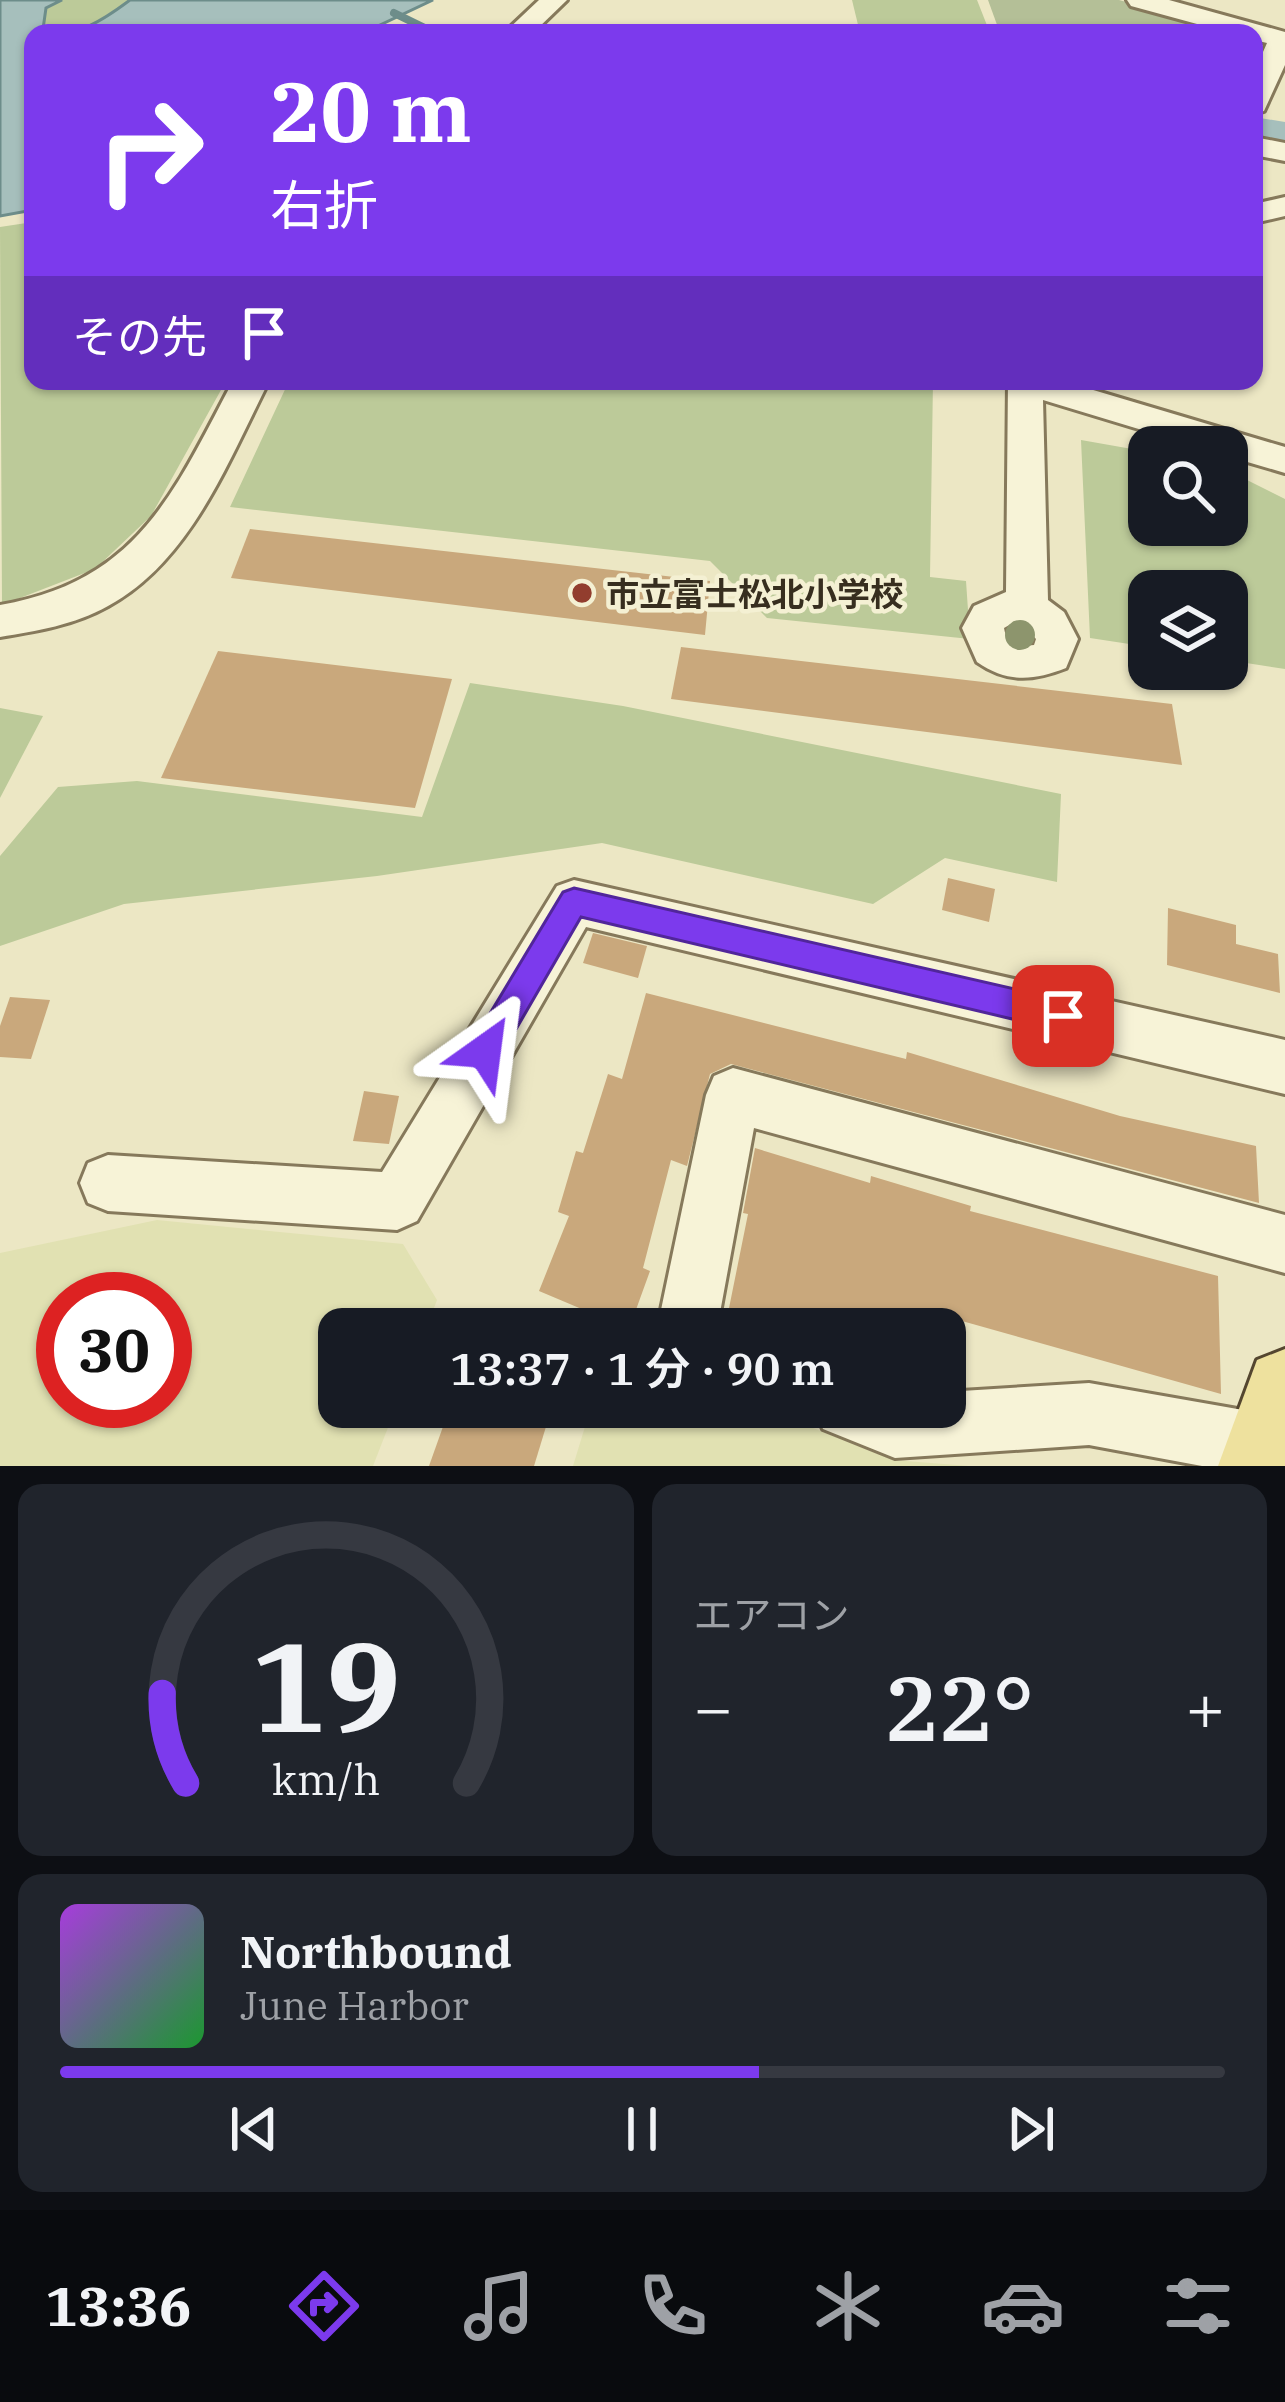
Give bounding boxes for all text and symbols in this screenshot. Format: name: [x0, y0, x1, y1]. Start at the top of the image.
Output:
text: 20 m: [270, 56, 472, 165]
icon: right: [72, 72, 228, 228]
text: 右折: [270, 170, 378, 240]
icon: arrive: [231, 300, 297, 366]
text: その先: [72, 307, 207, 365]
map controls: [1128, 426, 1248, 690]
button: search: [1128, 426, 1248, 546]
button: layers: [1128, 570, 1248, 690]
place label: 市立富士松北小学校: [606, 572, 903, 615]
marker: 市立富士松北小学校: [569, 580, 595, 606]
pin: [1012, 965, 1114, 1067]
icon: arrive: [1030, 983, 1096, 1049]
position arrow: [422, 988, 548, 1114]
speed limit sign: 30: [36, 1272, 192, 1428]
text: 13:37 · 1 分 · 90 m: [450, 1339, 834, 1397]
text: エアコン: [694, 1589, 850, 1640]
text: 19: [251, 1604, 401, 1766]
text: 22°: [884, 1649, 1034, 1766]
text: −: [694, 1664, 733, 1750]
text: +: [1185, 1664, 1225, 1750]
text: km/h: [272, 1751, 380, 1807]
text: Northbound: [240, 1922, 512, 1980]
text: June Harbor: [240, 1980, 469, 2031]
icon: previous: [221, 2096, 287, 2162]
icon: pause: [609, 2096, 675, 2162]
icon: next: [998, 2096, 1064, 2162]
icon: directions: [282, 2264, 366, 2348]
icon: music: [457, 2264, 541, 2348]
icon: phone: [631, 2264, 715, 2348]
icon: climate: [806, 2264, 890, 2348]
icon: car: [981, 2264, 1065, 2348]
icon: filters: [1156, 2264, 1240, 2348]
text: 13:36: [45, 2271, 191, 2341]

